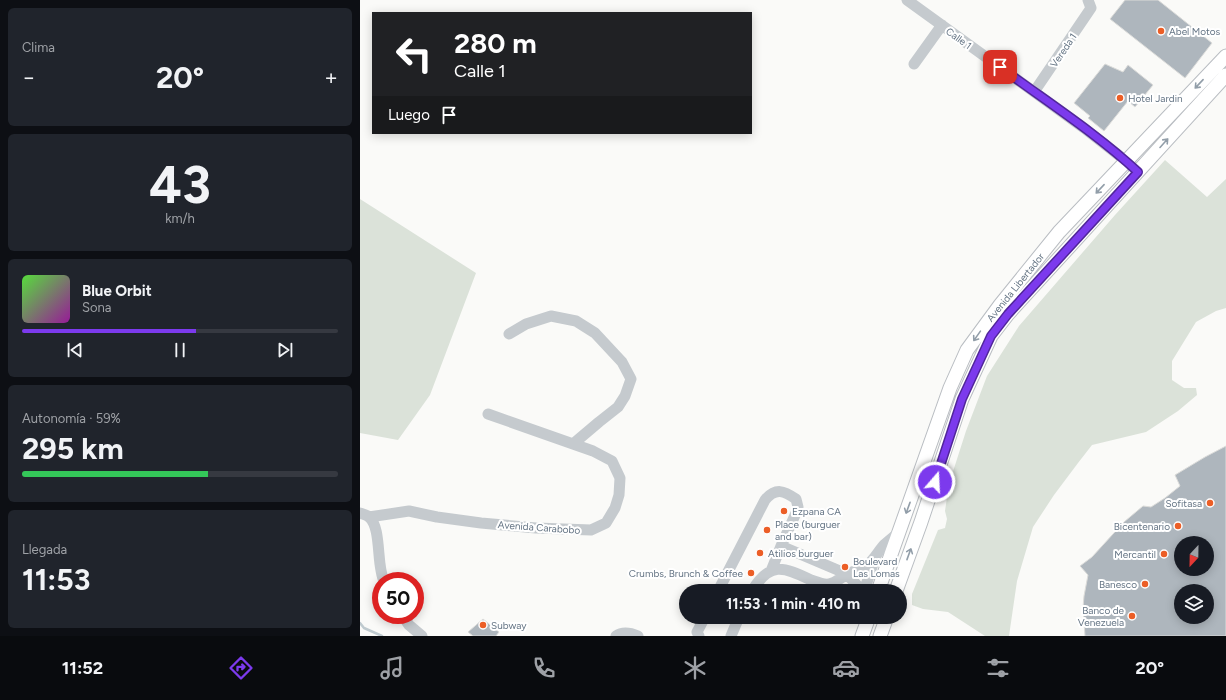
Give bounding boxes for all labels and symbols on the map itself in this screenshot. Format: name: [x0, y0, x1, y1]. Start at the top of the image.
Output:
street label: Calle 1: [943, 25, 974, 52]
place label: Abel Motos: [1169, 25, 1221, 38]
marker: Abel Motos: [1156, 26, 1166, 36]
street label: Vereda 1: [1047, 31, 1080, 70]
pin: [983, 50, 1017, 84]
one-way arrow: [1194, 79, 1204, 89]
place label: Hotel Jardin: [1128, 92, 1183, 105]
marker: Hotel Jardin: [1115, 93, 1125, 103]
one-way arrow: [1160, 138, 1169, 148]
one-way arrow: [1095, 184, 1104, 194]
street label: Avenida Libertador: [984, 250, 1047, 324]
one-way arrow: [973, 330, 981, 341]
position arrow: [914, 461, 956, 503]
place label: Sofitasa: [1165, 497, 1202, 510]
marker: Sofitasa: [1205, 498, 1215, 508]
one-way arrow: [904, 502, 911, 515]
place label: Ezpana CA: [792, 505, 841, 518]
marker: Ezpana CA: [779, 506, 789, 516]
street label: Avenida Carabobo: [497, 518, 581, 537]
place label: Place (burguer and bar): [775, 518, 841, 543]
place label: Bicentenario: [1114, 520, 1170, 533]
marker: Bicentenario: [1173, 521, 1183, 531]
marker: Place (burguer and bar): [762, 525, 772, 535]
north arrow: [1174, 536, 1214, 576]
place label: Atilios burguer: [768, 547, 834, 560]
marker: Atilios burguer: [755, 548, 765, 558]
place label: Mercantil: [1114, 548, 1156, 561]
one-way arrow: [906, 549, 914, 561]
marker: Mercantil: [1159, 549, 1169, 559]
place label: Boulevard Las Lomas: [853, 555, 900, 580]
marker: Boulevard Las Lomas: [840, 562, 850, 572]
place label: Crumbs, Brunch & Coffee: [629, 567, 744, 580]
marker: Crumbs, Brunch & Coffee: [746, 568, 756, 578]
speed limit sign: 50: [372, 572, 424, 624]
place label: Banesco: [1099, 578, 1137, 591]
marker: Banesco: [1140, 579, 1150, 589]
place label: Banco de Venezuela: [1078, 604, 1125, 629]
marker: Banco de Venezuela: [1127, 611, 1137, 621]
place label: Subway: [491, 619, 527, 632]
marker: Subway: [478, 620, 488, 630]

